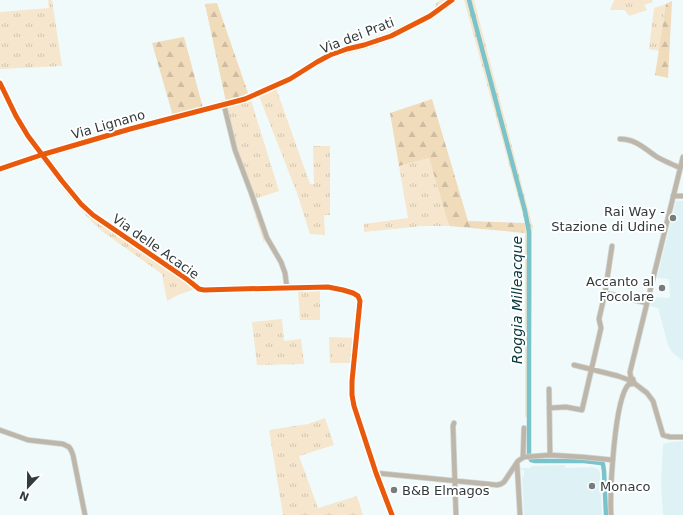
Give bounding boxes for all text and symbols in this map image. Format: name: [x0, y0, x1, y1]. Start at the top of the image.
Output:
street label: Via dei Prati: [318, 14, 396, 56]
street label: Via Lignano: [70, 107, 147, 142]
place label: Rai Way - Stazione di Udine: [551, 204, 665, 234]
street label: Via delle Acacie: [109, 211, 202, 282]
marker: Rai Way - Stazione di Udine: [668, 213, 678, 223]
water label: Roggia Milleacque: [509, 236, 525, 364]
place label: Accanto al Focolare: [586, 274, 654, 304]
marker: Accanto al Focolare: [657, 283, 667, 293]
north arrow: [8, 467, 48, 507]
place label: Monaco: [600, 479, 651, 494]
marker: Monaco: [587, 481, 597, 491]
place label: B&B Elmagos: [402, 483, 490, 498]
marker: B&B Elmagos: [389, 485, 399, 495]
text: N: [18, 488, 31, 504]

